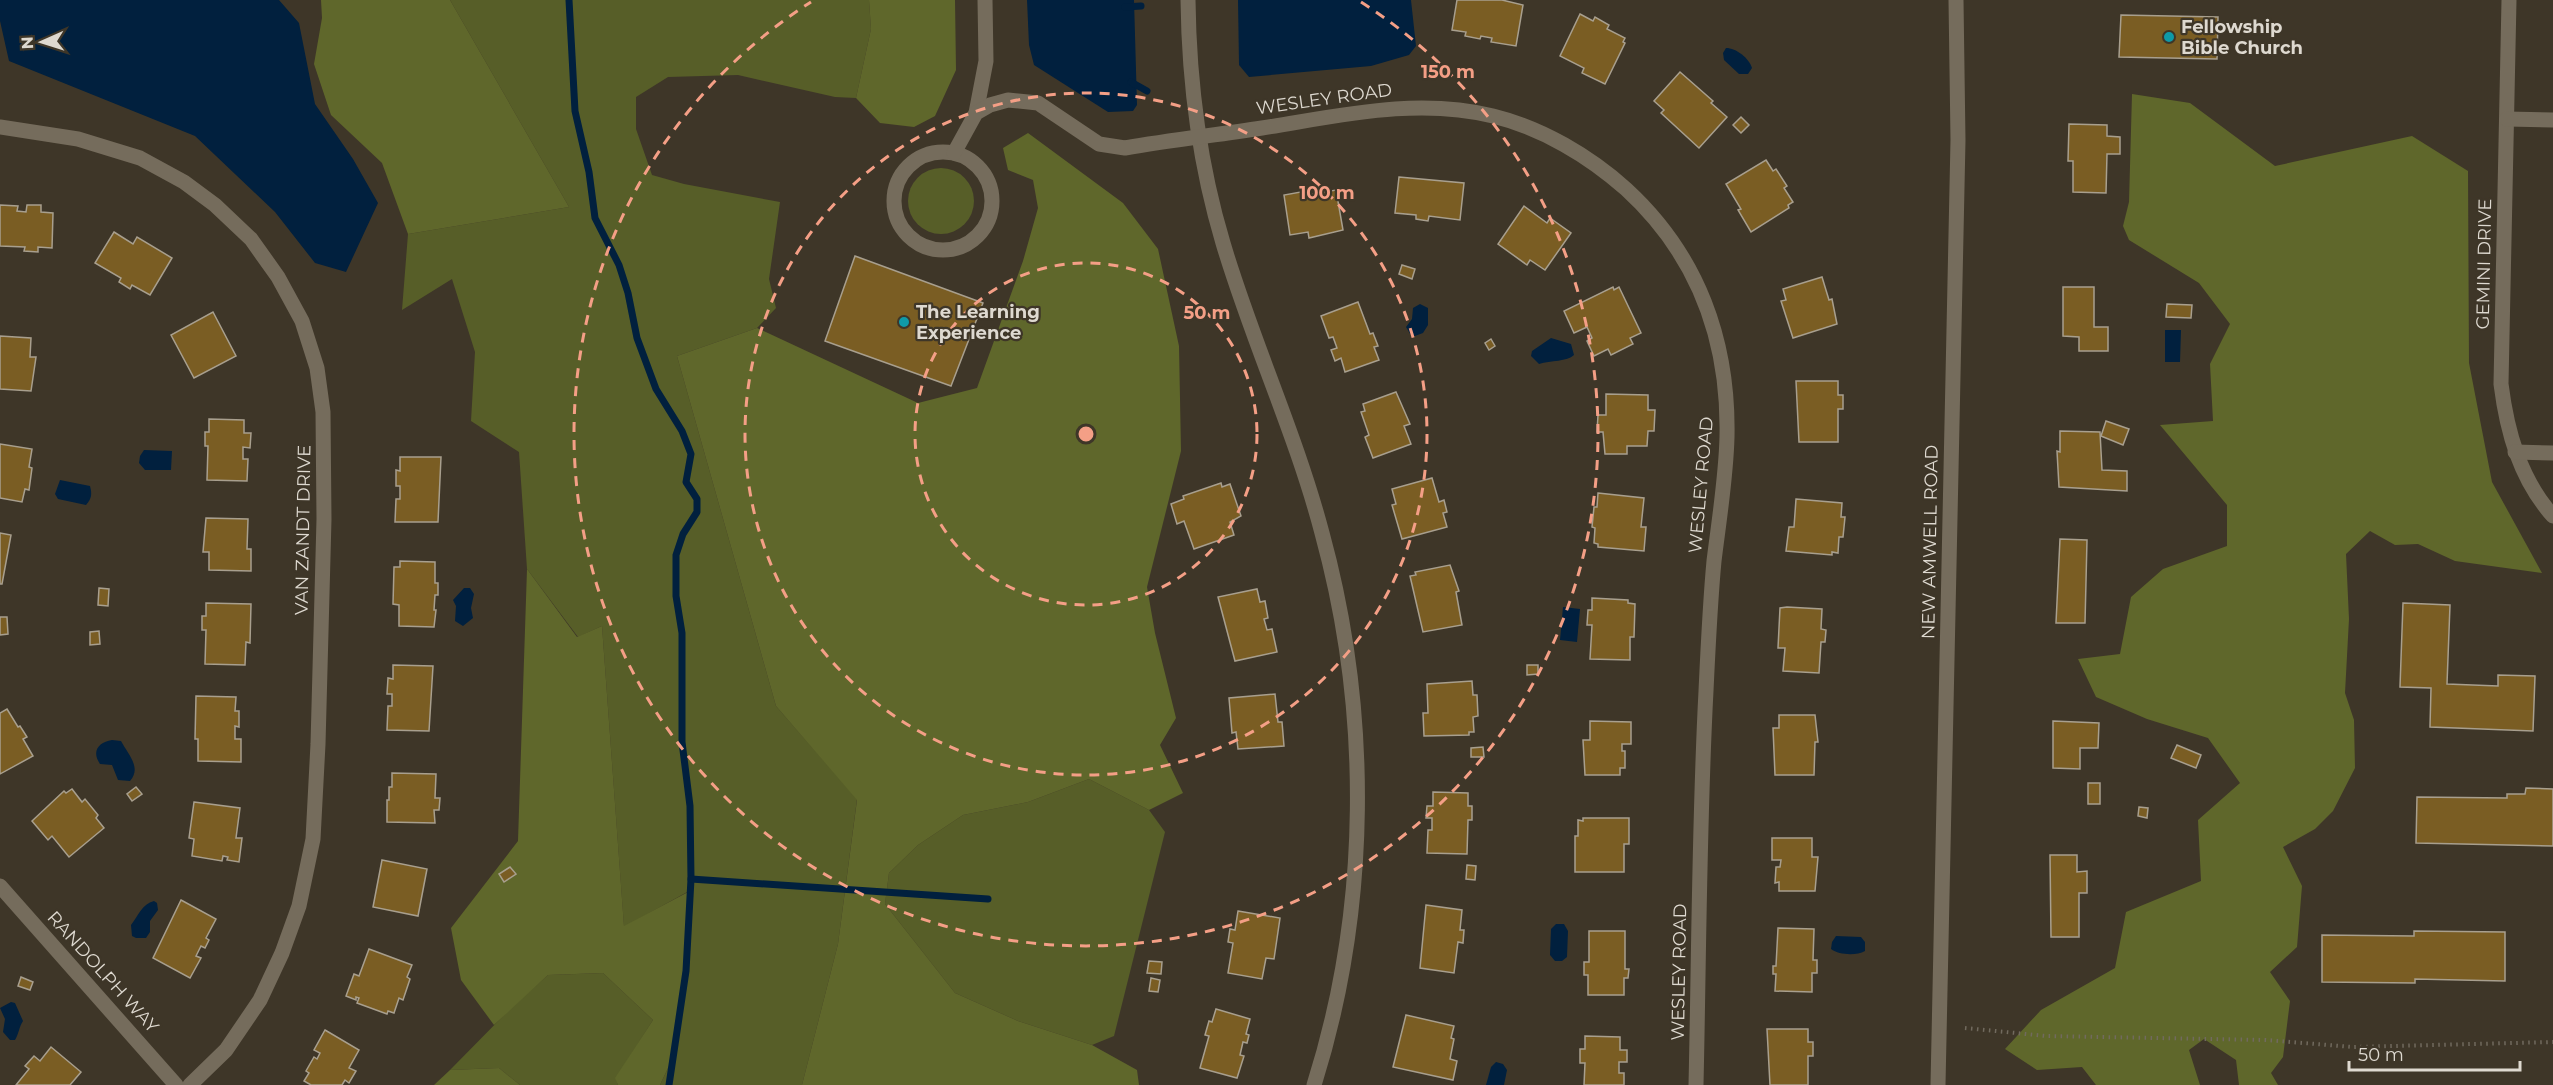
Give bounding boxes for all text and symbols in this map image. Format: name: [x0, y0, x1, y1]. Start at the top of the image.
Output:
north arrow: [12, 12, 72, 72]
place label: Fellowship Bible Church: [2181, 16, 2303, 59]
marker: Fellowship Bible Church: [2162, 30, 2176, 44]
text: N: [18, 36, 37, 50]
text: 150 m: [1421, 61, 1475, 83]
street label: WESLEY ROAD: [1255, 79, 1393, 119]
text: 100 m: [1299, 182, 1355, 204]
street label: GEMINI DRIVE: [2472, 198, 2496, 330]
place label: The Learning Experience: [916, 301, 1040, 344]
text: 50 m: [1184, 302, 1230, 324]
marker: The Learning Experience: [897, 315, 911, 329]
street label: WESLEY ROAD: [1684, 416, 1718, 554]
centre of rings: [1076, 424, 1096, 444]
street label: VAN ZANDT DRIVE: [291, 445, 315, 615]
street label: NEW AMWELL ROAD: [1917, 445, 1943, 639]
street label: WESLEY ROAD: [1667, 903, 1691, 1041]
street label: RANDOLPH WAY: [43, 907, 164, 1038]
scale bar: [2349, 1034, 2520, 1072]
text: 50 m: [2358, 1044, 2404, 1066]

